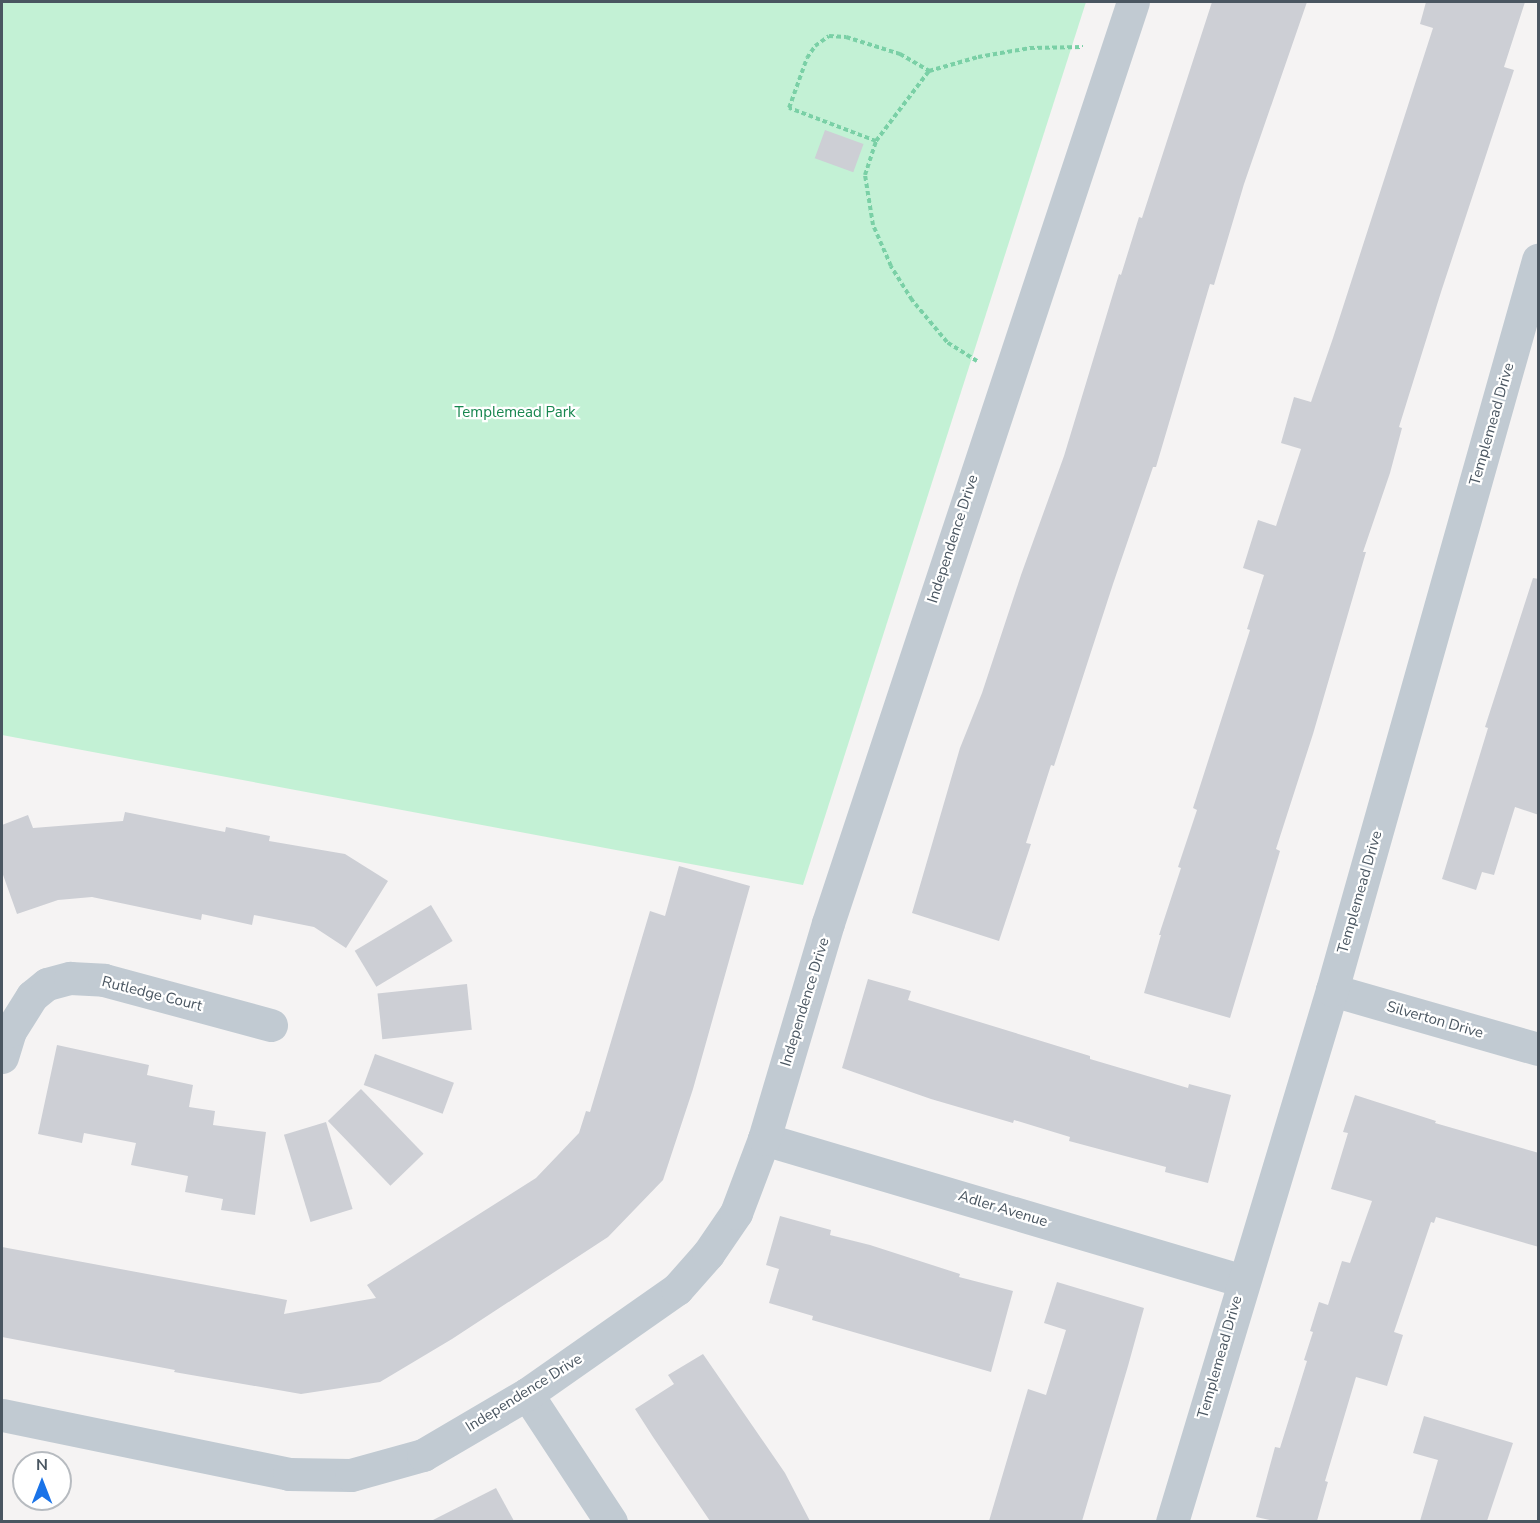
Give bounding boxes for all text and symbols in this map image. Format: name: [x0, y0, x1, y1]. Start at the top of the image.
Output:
street label: Templemead Drive: [1466, 361, 1518, 487]
park label: Templemead Park: [454, 404, 576, 422]
street label: Independence Drive: [924, 473, 982, 605]
street label: Templemead Drive: [1334, 829, 1386, 955]
street label: Independence Drive: [777, 935, 833, 1069]
street label: Rutledge Court: [100, 973, 204, 1015]
street label: Silverton Drive: [1385, 998, 1485, 1042]
street label: Adler Avenue: [956, 1187, 1050, 1231]
street label: Templemead Drive: [1194, 1294, 1246, 1420]
street label: Independence Drive: [463, 1350, 585, 1436]
north arrow: [12, 1451, 72, 1511]
text: N: [36, 1454, 48, 1476]

